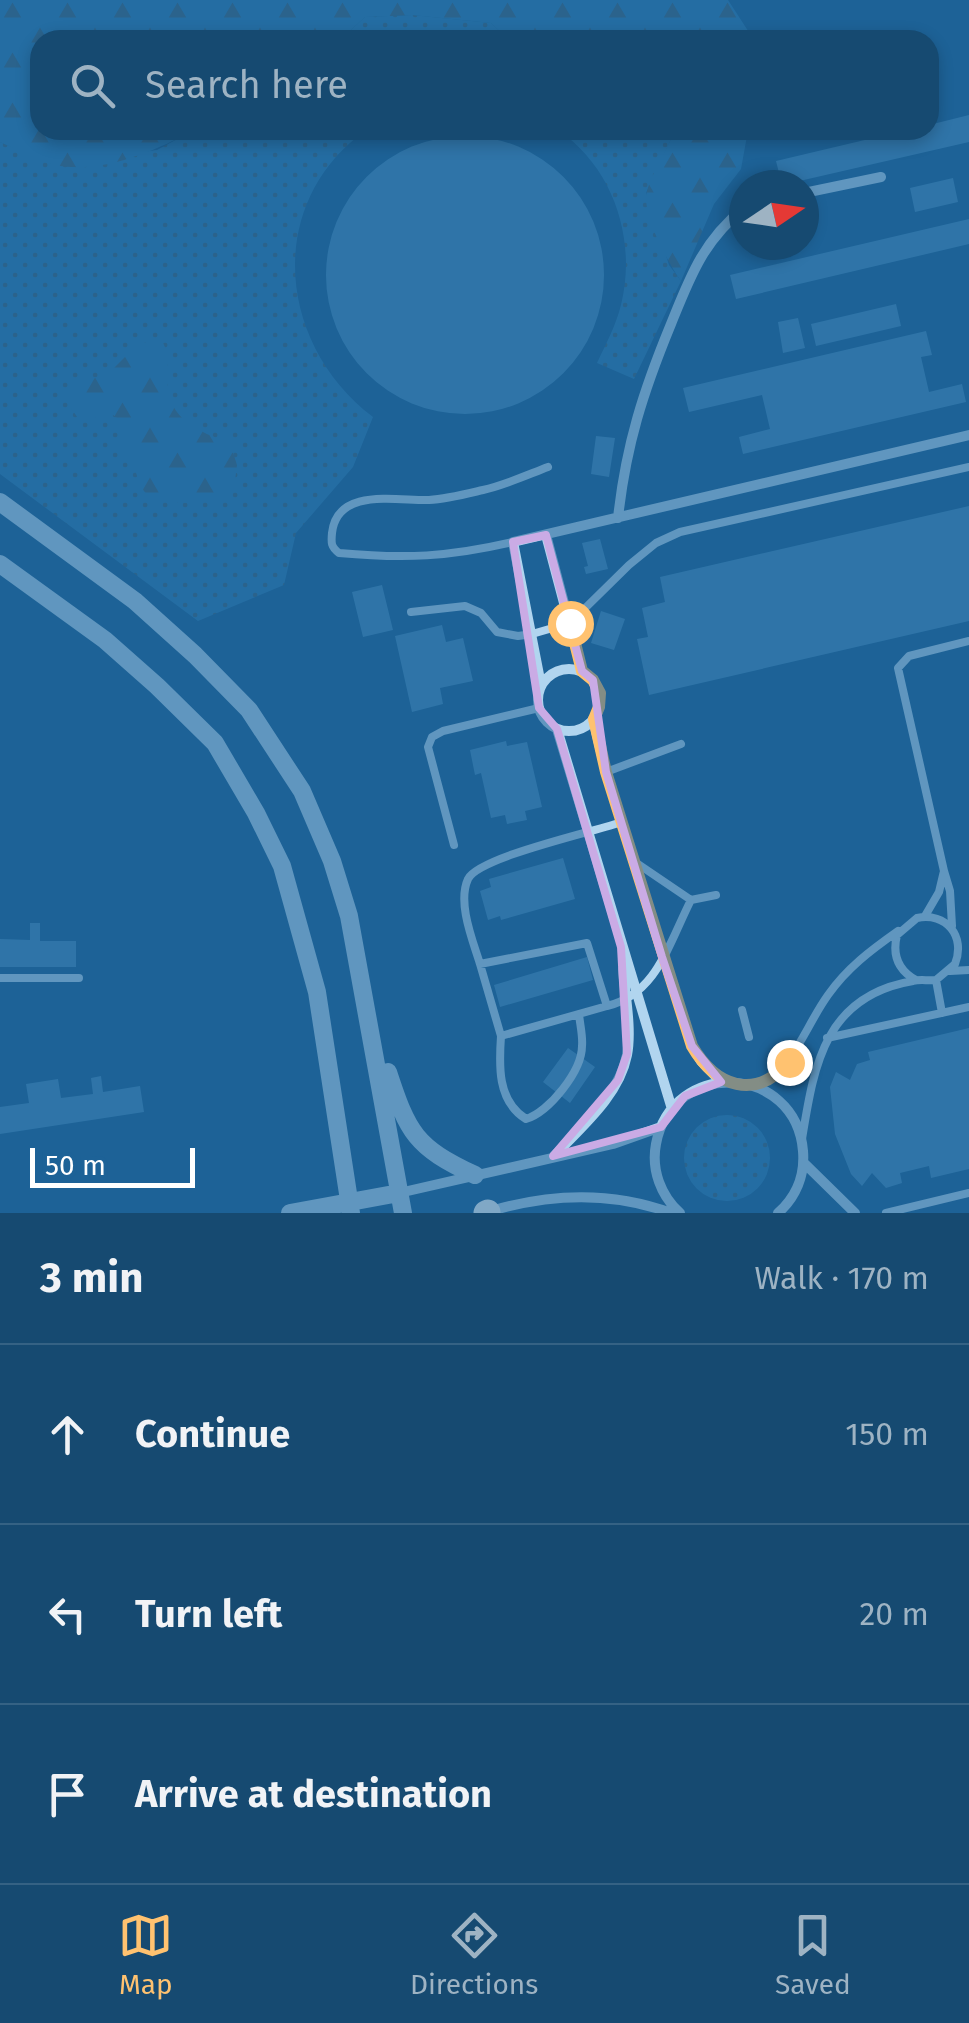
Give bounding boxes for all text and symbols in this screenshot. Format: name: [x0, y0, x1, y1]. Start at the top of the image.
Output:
search box: [30, 30, 939, 140]
icon: search: [65, 58, 120, 113]
text: Search here: [145, 62, 348, 108]
north arrow: [729, 170, 819, 260]
route start: [548, 601, 594, 647]
route end: [767, 1040, 813, 1086]
scale bar: [30, 1143, 195, 1188]
text: 50 m: [45, 1149, 106, 1182]
text: 3 min: [40, 1253, 143, 1303]
text: Walk · 170 m: [755, 1259, 929, 1297]
icon: ahead: [40, 1407, 95, 1462]
text: Continue: [135, 1411, 290, 1457]
text: 150 m: [845, 1415, 929, 1453]
icon: left: [40, 1587, 95, 1642]
text: Turn left: [135, 1591, 282, 1637]
text: 20 m: [859, 1595, 929, 1633]
icon: arrive: [40, 1767, 95, 1822]
text: Arrive at destination: [135, 1771, 492, 1817]
tab: Map: [118, 1908, 173, 2001]
tab: Directions: [410, 1908, 538, 2001]
tab: Saved: [775, 1908, 851, 2001]

